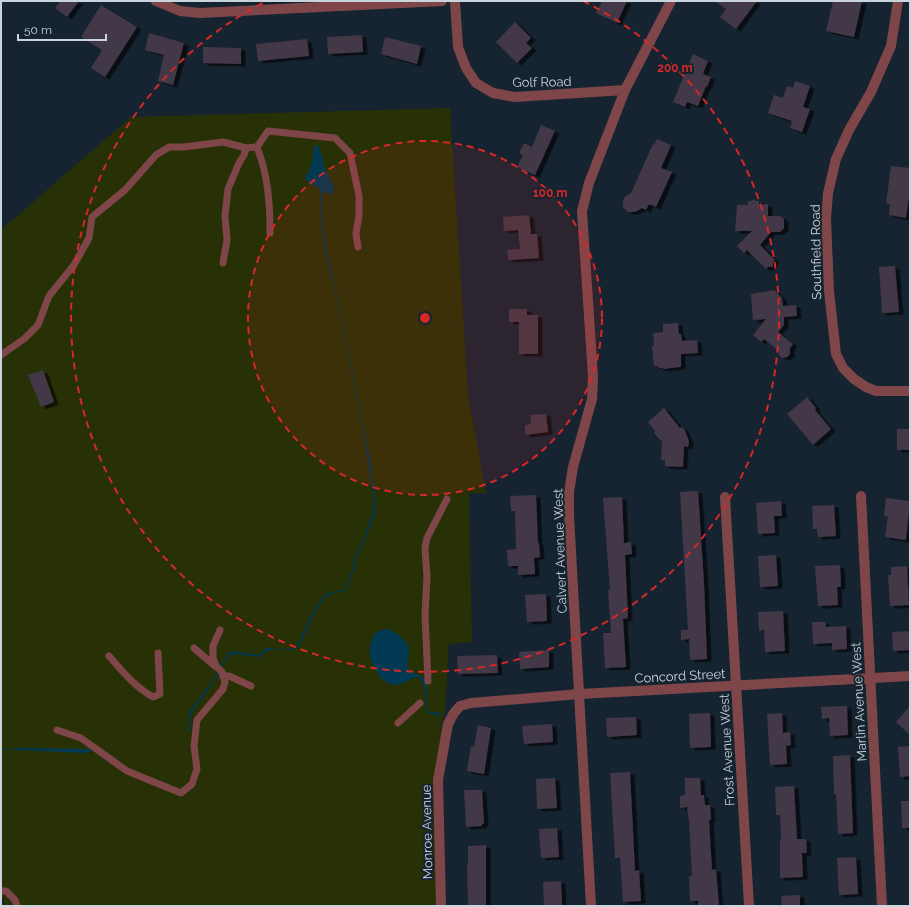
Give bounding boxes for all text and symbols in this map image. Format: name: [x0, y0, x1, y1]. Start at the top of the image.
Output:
scale bar: [18, 16, 106, 42]
text: 50 m: [24, 23, 52, 37]
text: 200 m: [657, 61, 693, 75]
street label: Golf Road: [512, 74, 572, 90]
text: 100 m: [533, 186, 567, 200]
street label: Southfield Road: [808, 204, 824, 300]
centre of rings: [418, 311, 432, 325]
street label: Calvert Avenue West: [550, 488, 570, 614]
street label: Marlin Avenue West: [848, 641, 870, 762]
street label: Concord Street: [634, 666, 726, 686]
street label: Frost Avenue West: [717, 693, 737, 806]
street label: Monroe Avenue: [419, 784, 435, 880]

